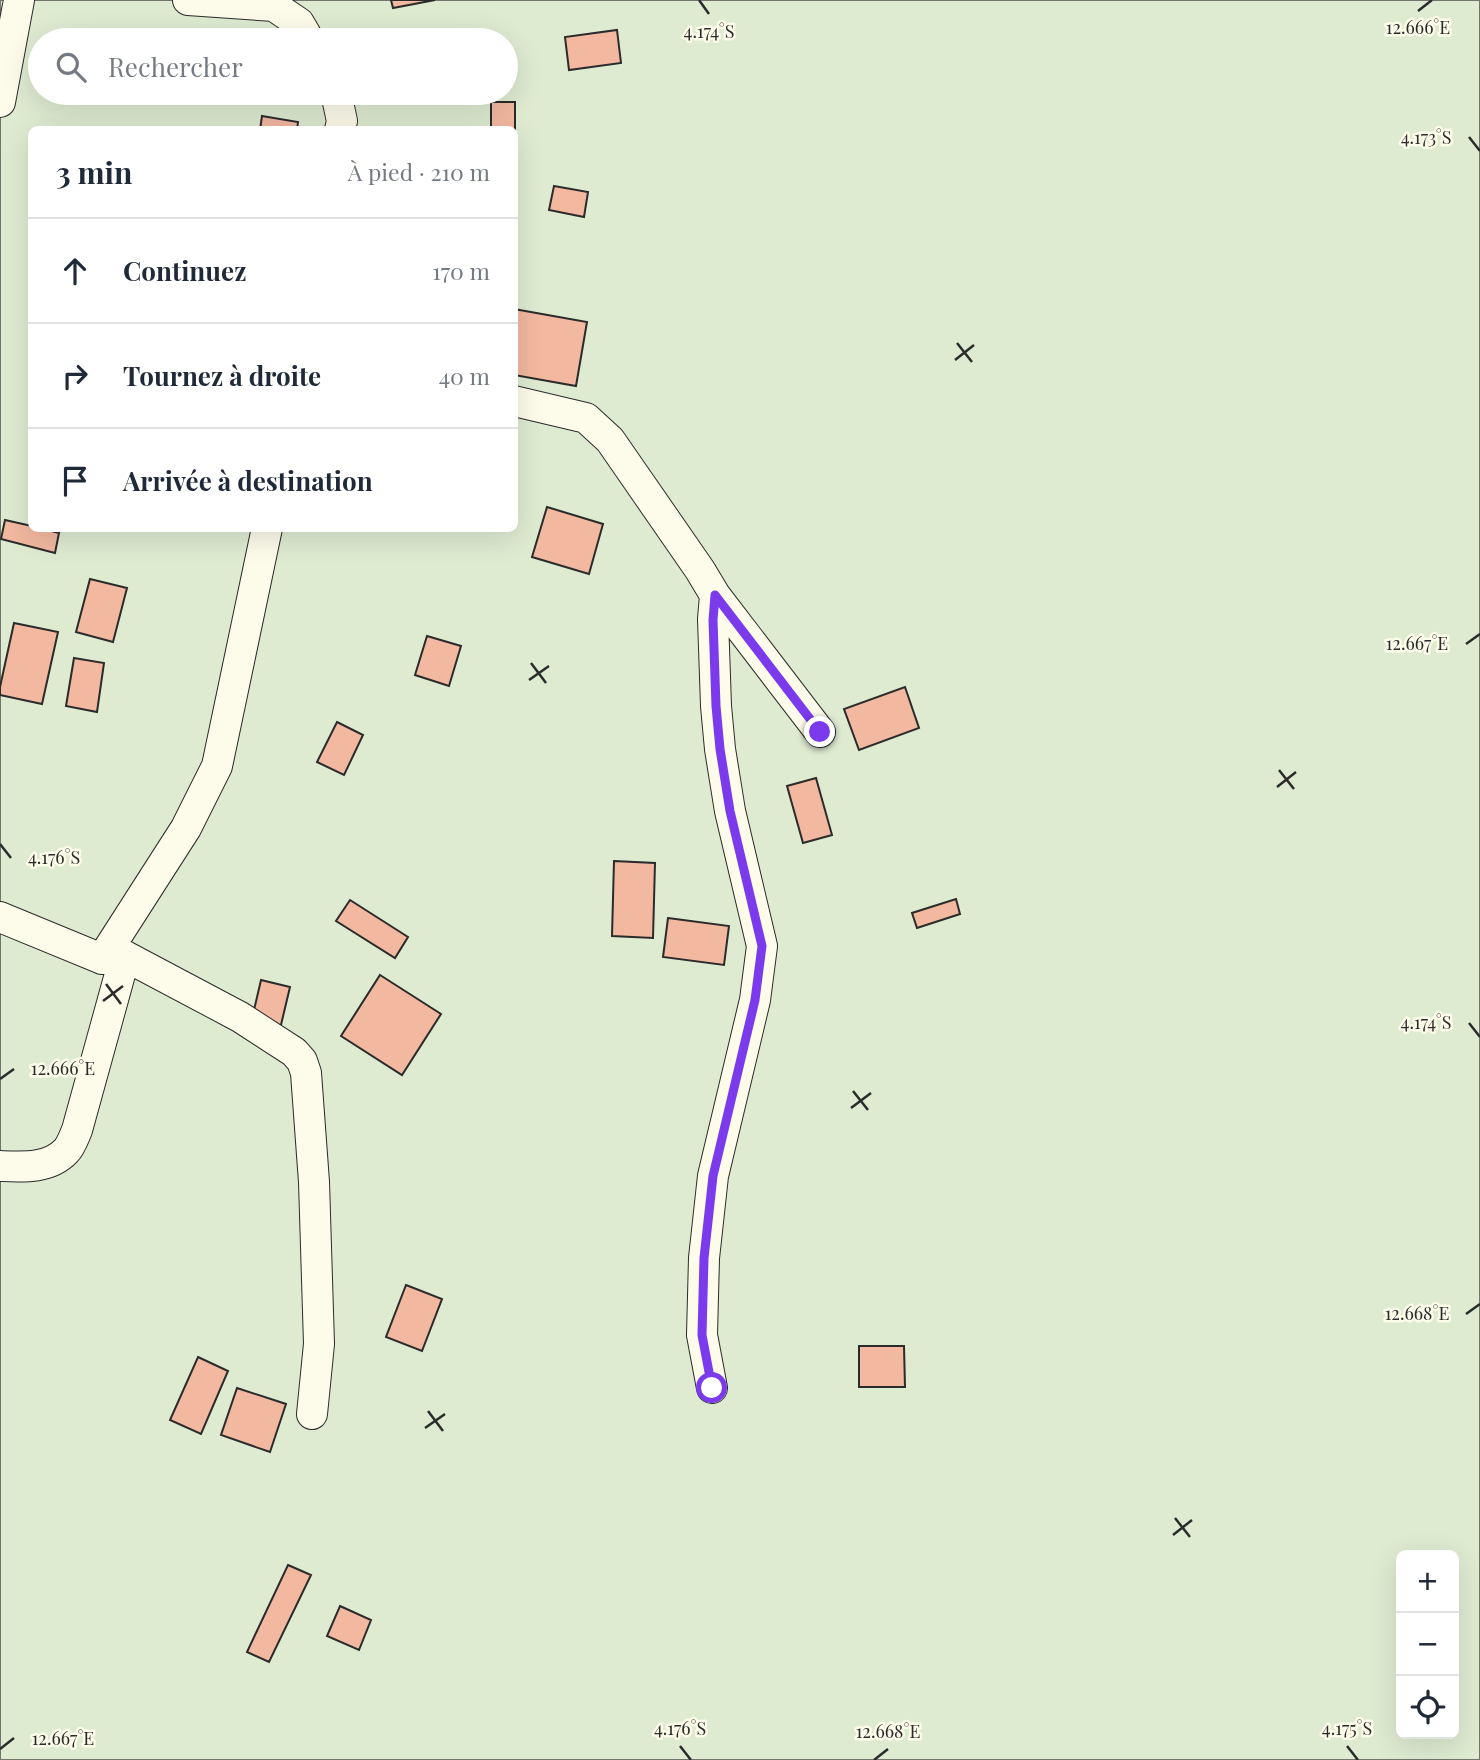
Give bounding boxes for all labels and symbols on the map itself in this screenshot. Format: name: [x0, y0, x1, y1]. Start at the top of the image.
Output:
text: 12.666°E: [1386, 15, 1450, 39]
text: 4.174°S: [684, 19, 734, 43]
text: 4.173°S: [1401, 125, 1451, 149]
text: 12.667°E: [1386, 631, 1448, 655]
route end: [804, 716, 835, 747]
text: 4.176°S: [28, 845, 80, 869]
text: 4.174°S: [1401, 1010, 1451, 1034]
text: 12.666°E: [31, 1056, 95, 1080]
text: 12.668°E: [1385, 1301, 1449, 1325]
route start: [696, 1372, 727, 1403]
text: 4.176°S: [654, 1716, 706, 1740]
text: 4.175°S: [1322, 1716, 1372, 1740]
text: 12.668°E: [856, 1719, 920, 1743]
text: 12.667°E: [32, 1726, 94, 1750]

